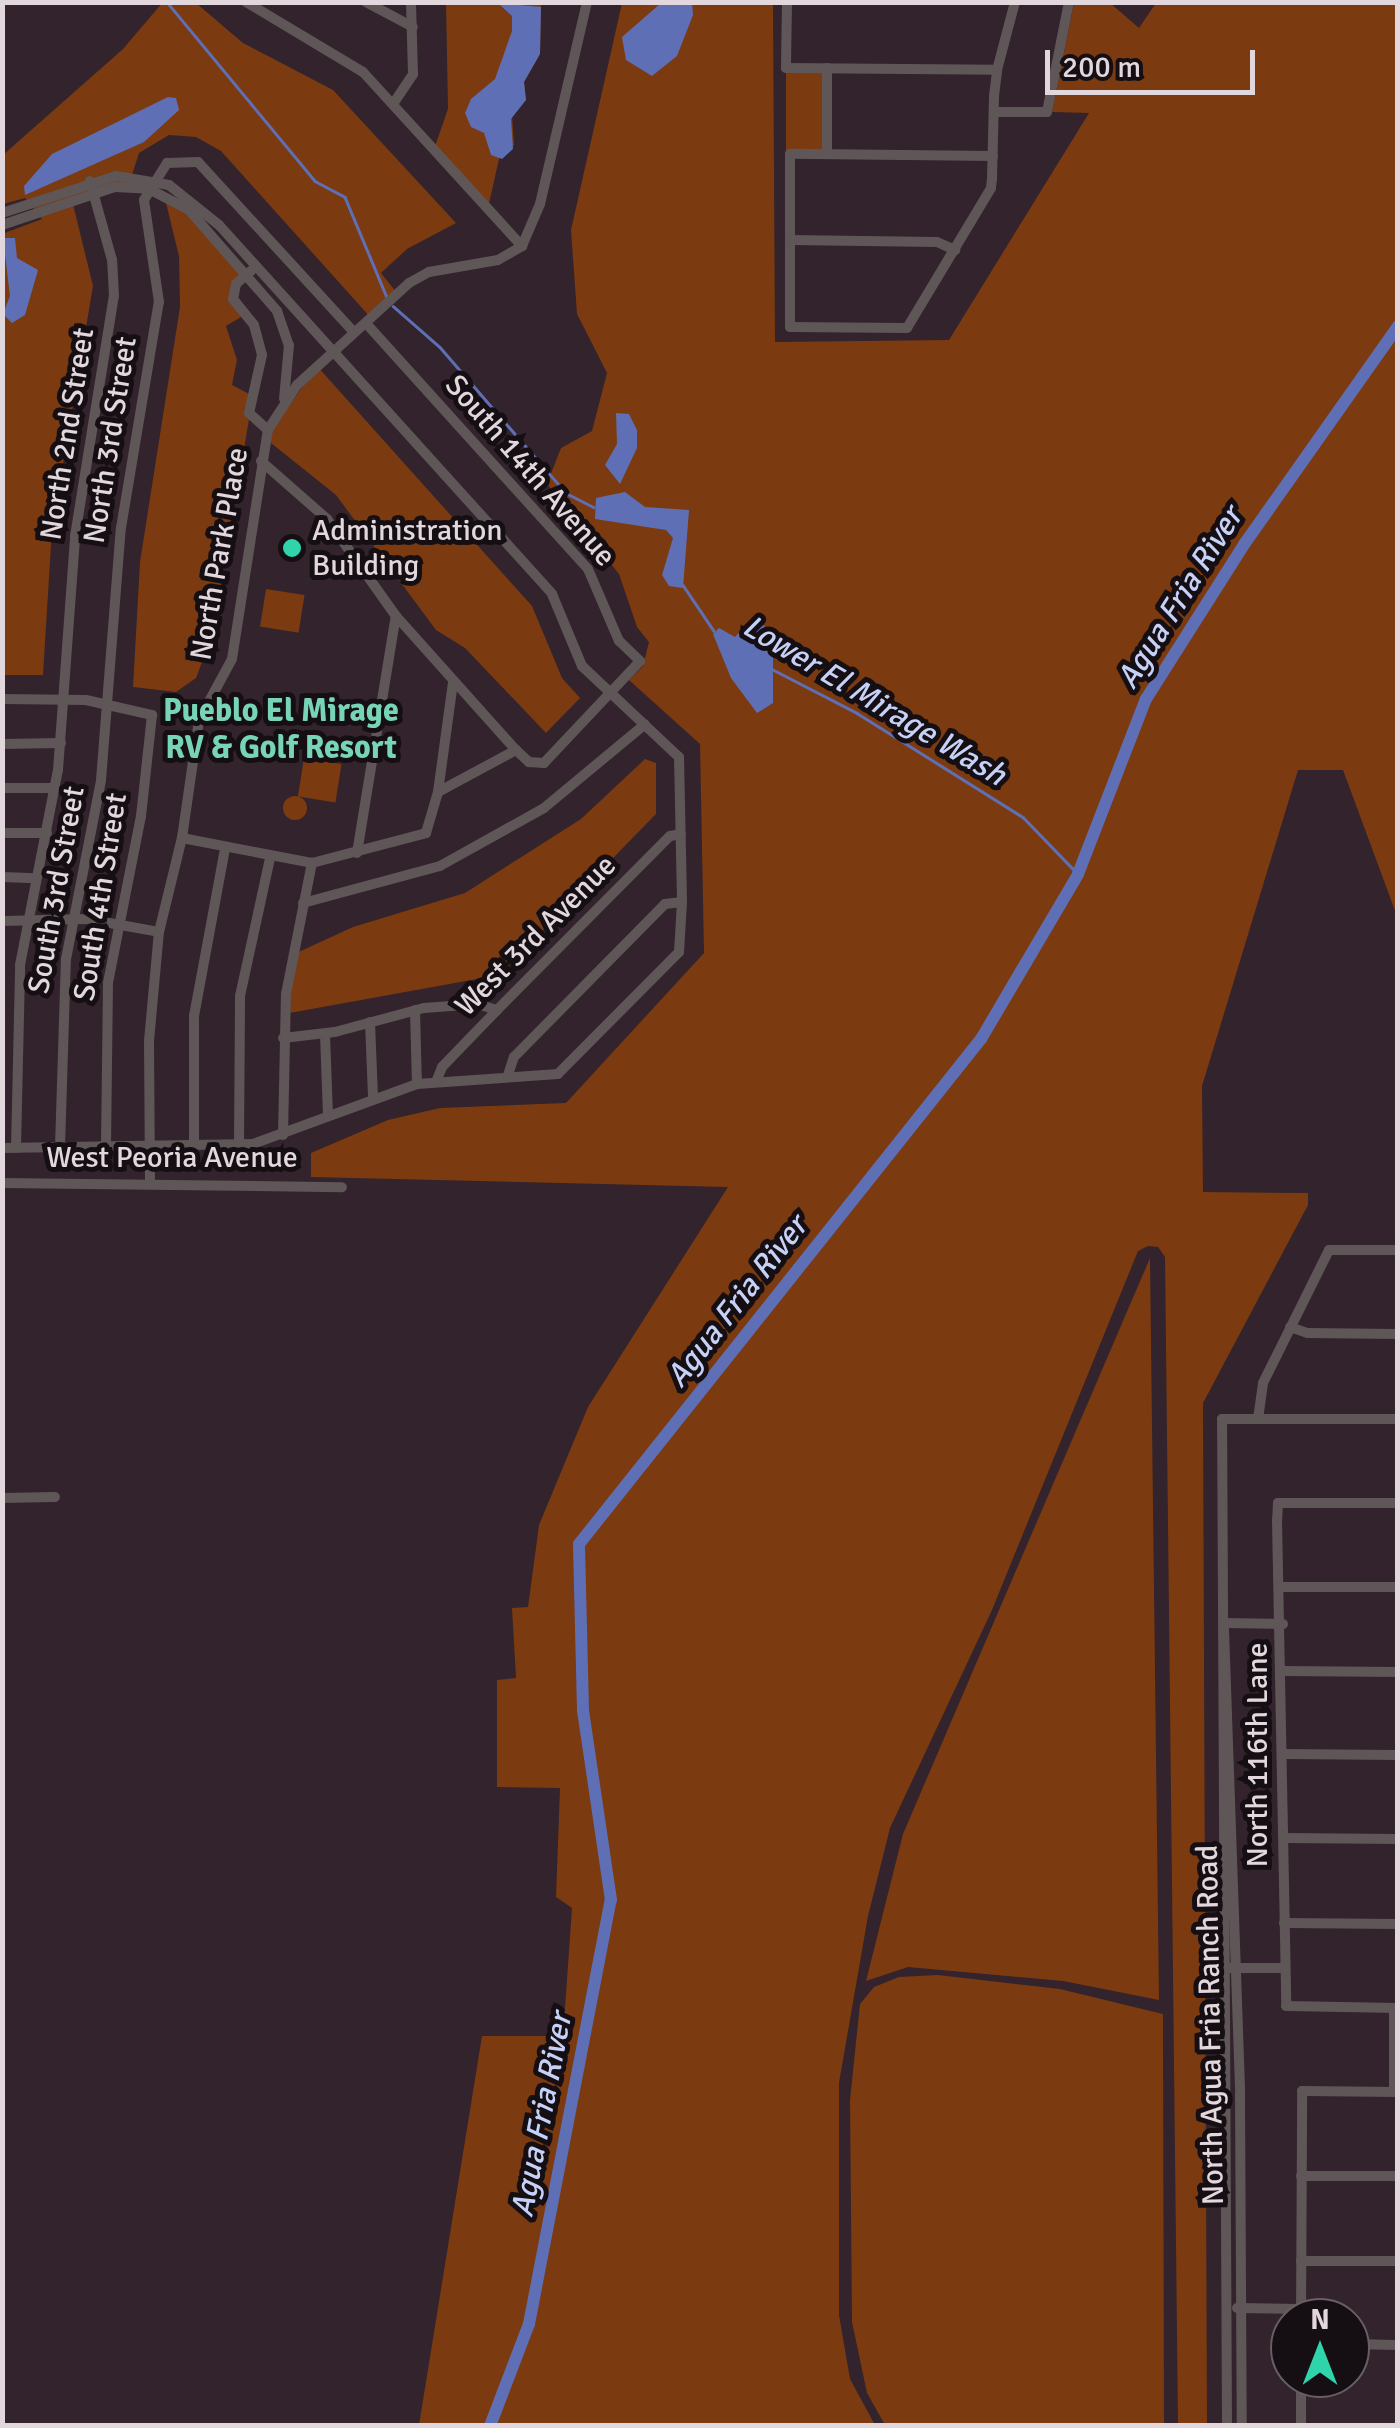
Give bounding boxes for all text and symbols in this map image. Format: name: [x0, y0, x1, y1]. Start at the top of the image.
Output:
scale bar: [1050, 30, 1260, 92]
text: 200 m: [1062, 49, 1141, 86]
street label: North 2nd Street: [33, 325, 103, 543]
street label: North 3rd Street: [77, 334, 145, 546]
street label: South 14th Avenue: [437, 368, 623, 574]
street label: North Park Place: [184, 445, 256, 663]
water label: Agua Fria River: [1109, 500, 1251, 696]
place label: Administration Building: [312, 513, 503, 584]
marker: Administration Building: [281, 537, 303, 559]
water label: Lower El Mirage Wash: [736, 607, 1012, 795]
district label: Pueblo El Mirage RV & Golf Resort: [163, 693, 399, 768]
street label: South 3rd Street: [21, 784, 93, 996]
street label: South 4th Street: [67, 791, 135, 1003]
street label: West 3rd Avenue: [448, 848, 624, 1024]
street label: West Peoria Avenue: [46, 1140, 298, 1176]
water label: Agua Fria River: [658, 1209, 816, 1395]
street label: North 116th Lane: [1240, 1642, 1276, 1868]
street label: North Agua Fria Ranch Road: [1190, 1845, 1232, 2205]
water label: Agua Fria River: [503, 2010, 581, 2220]
north arrow: [1270, 2298, 1370, 2398]
text: N: [1310, 2303, 1330, 2337]

